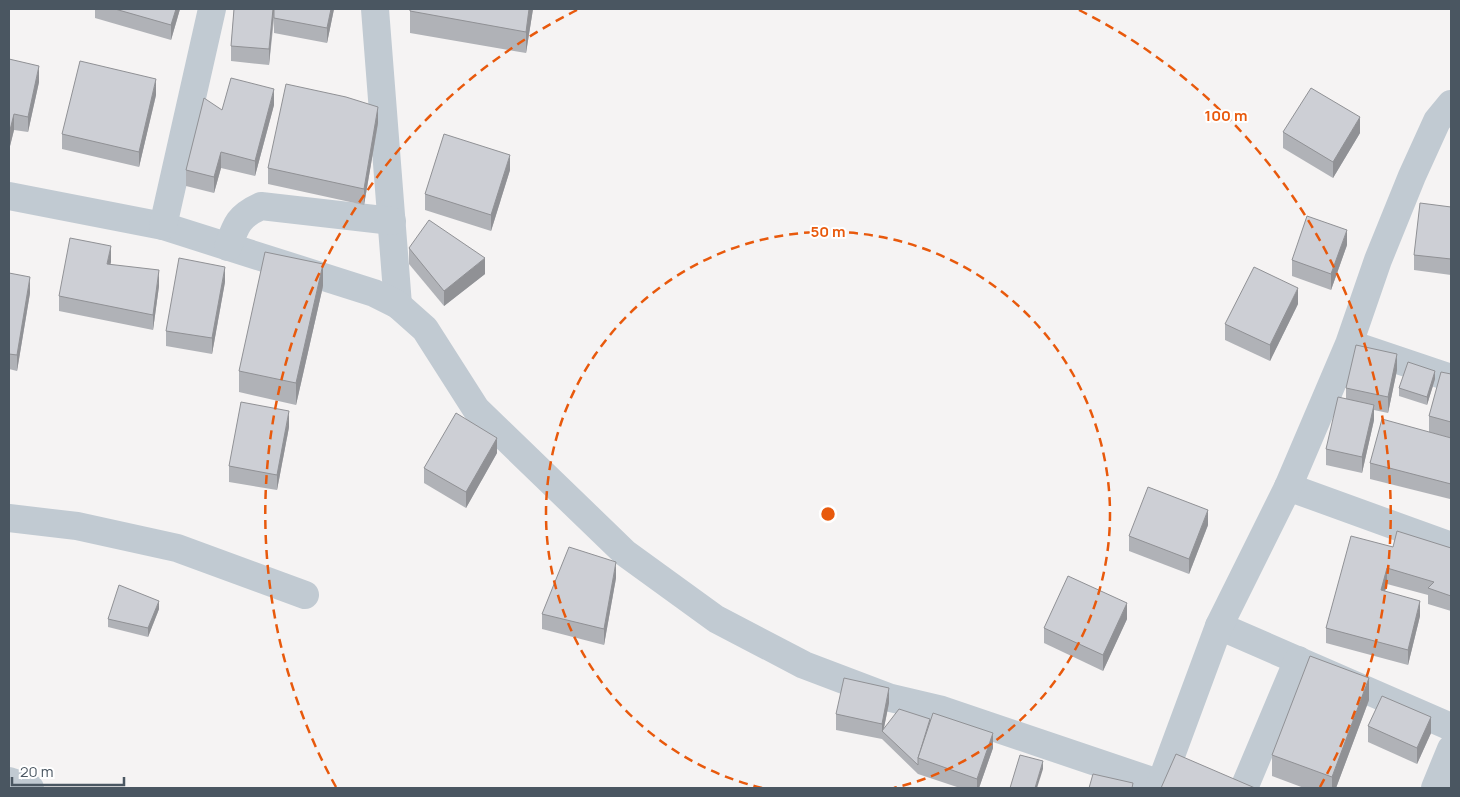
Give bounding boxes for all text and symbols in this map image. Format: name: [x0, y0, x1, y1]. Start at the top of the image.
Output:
text: 100 m: [1205, 105, 1247, 126]
text: 50 m: [810, 221, 846, 242]
centre of rings: [819, 505, 837, 523]
scale bar: [12, 754, 125, 786]
text: 20 m: [20, 761, 53, 782]

